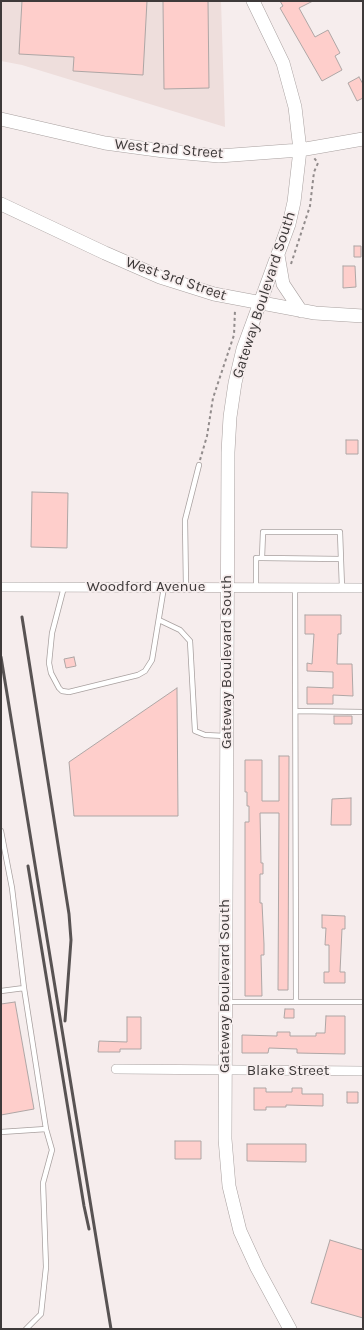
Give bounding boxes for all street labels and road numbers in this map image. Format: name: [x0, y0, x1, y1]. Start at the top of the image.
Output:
street label: West 2nd Street: [114, 135, 224, 163]
street label: Gateway Boulevard South: [229, 209, 299, 381]
street label: West 3rd Street: [123, 253, 229, 305]
street label: Gateway Boulevard South: [218, 575, 236, 749]
street label: Woodford Avenue: [87, 578, 205, 596]
street label: Gateway Boulevard South: [216, 899, 234, 1073]
street label: Blake Street: [247, 1062, 329, 1080]

